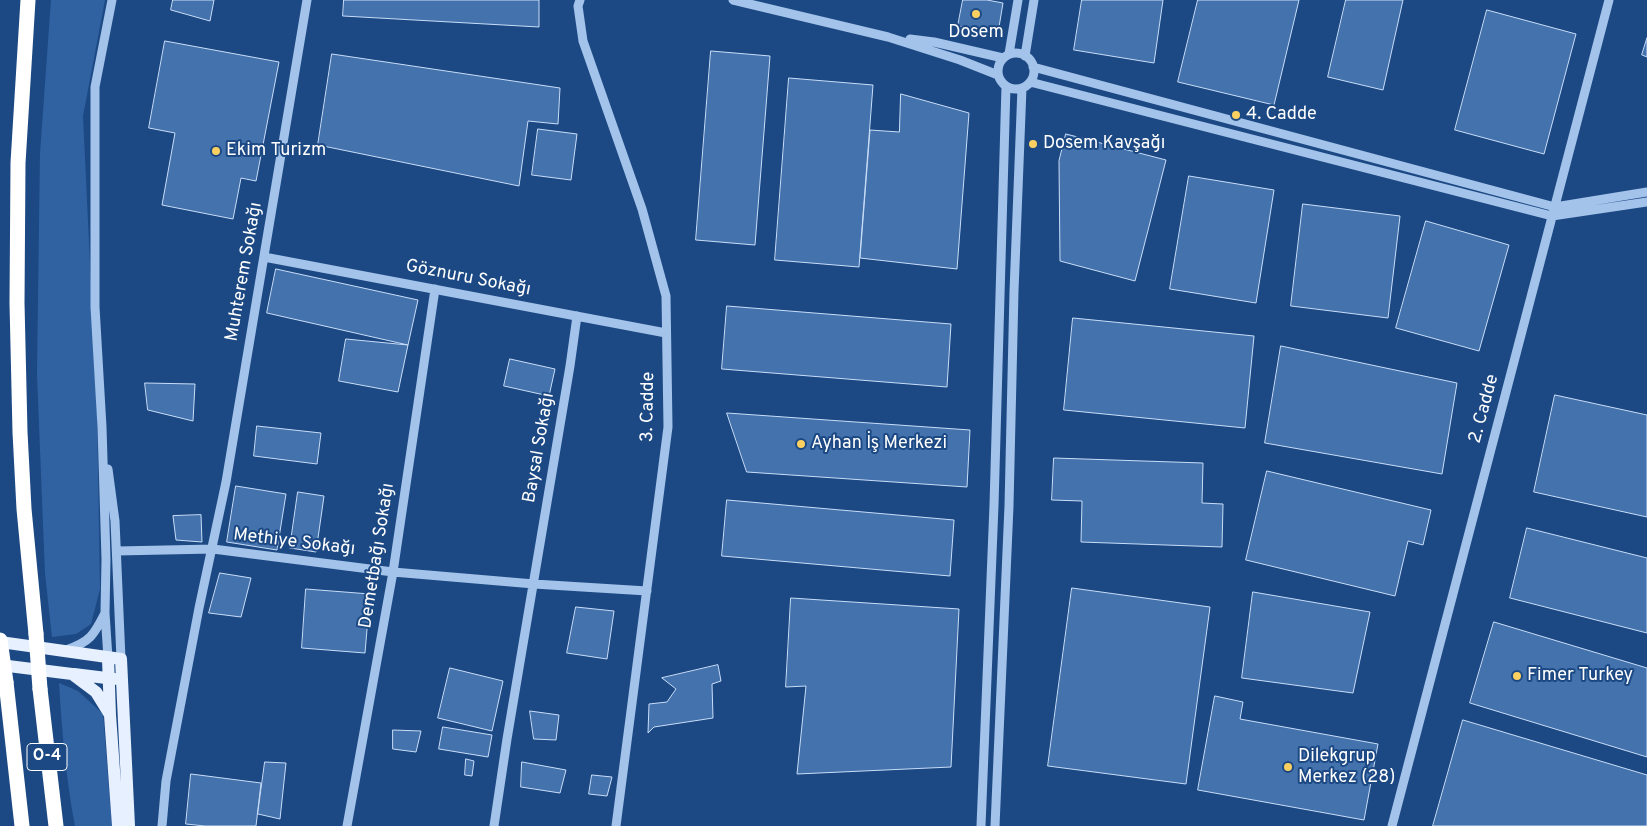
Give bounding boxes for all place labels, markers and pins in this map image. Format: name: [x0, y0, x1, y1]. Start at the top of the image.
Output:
marker: Dosem: [970, 8, 982, 20]
place label: Dosem: [948, 22, 1004, 44]
place label: 4. Cadde: [1246, 104, 1317, 126]
marker: 4. Cadde: [1230, 109, 1242, 121]
place label: Dosem Kavşağı: [1043, 133, 1165, 155]
marker: Dosem Kavşağı: [1027, 138, 1039, 150]
place label: Ekim Turizm: [226, 140, 326, 162]
marker: Ekim Turizm: [210, 145, 222, 157]
place label: Ayhan İş Merkezi: [811, 433, 947, 455]
marker: Ayhan İş Merkezi: [795, 438, 807, 450]
place label: Fimer Turkey: [1527, 665, 1633, 687]
marker: Fimer Turkey: [1511, 670, 1523, 682]
place label: Dilekgrup Merkez (28): [1298, 746, 1395, 789]
marker: Dilekgrup Merkez (28): [1282, 761, 1294, 773]

